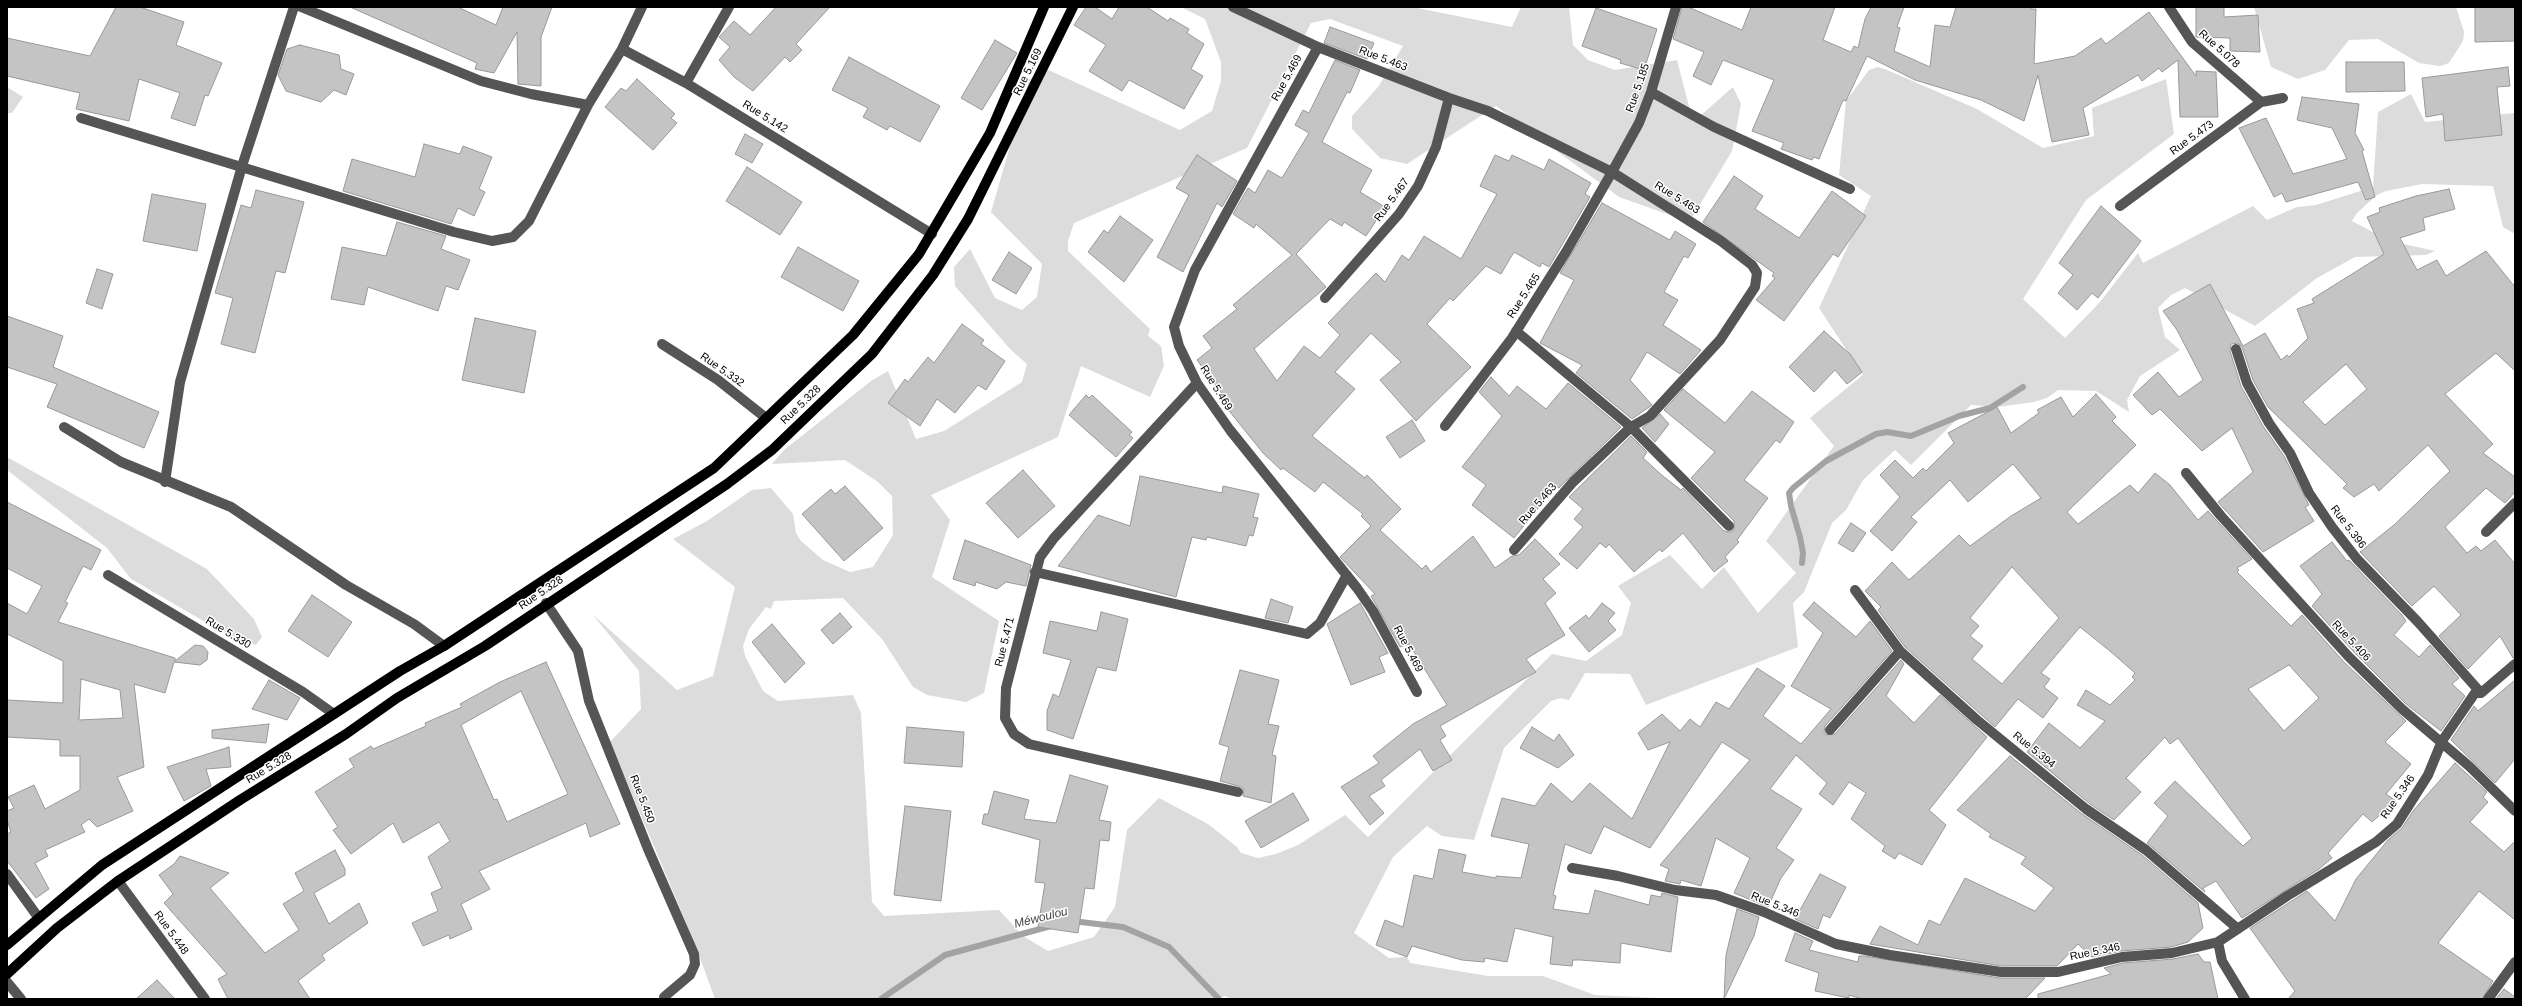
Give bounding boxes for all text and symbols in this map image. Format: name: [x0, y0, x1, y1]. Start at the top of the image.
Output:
street label: Rue 5.078: [2196, 27, 2242, 71]
street label: Rue 5.463: [1357, 44, 1409, 74]
street label: Rue 5.169: [1011, 46, 1045, 98]
street label: Rue 5.469: [1269, 53, 1305, 103]
street label: Rue 5.185: [1623, 62, 1653, 114]
street label: Rue 5.142: [740, 98, 790, 136]
street label: Rue 5.473: [2168, 118, 2216, 158]
street label: Rue 5.467: [1372, 176, 1412, 224]
street label: Rue 5.463: [1652, 179, 1702, 217]
street label: Rue 5.465: [1505, 271, 1543, 321]
street label: Rue 5.332: [697, 350, 747, 390]
street label: Rue 5.469: [1197, 363, 1235, 413]
street label: Rue 5.328: [778, 383, 824, 427]
street label: Rue 5.463: [1516, 481, 1560, 527]
street label: Rue 5.396: [2327, 503, 2369, 551]
street label: Rue 5.328: [516, 573, 566, 613]
street label: Rue 5.330: [203, 614, 253, 652]
street label: Rue 5.471: [992, 616, 1018, 668]
street label: Rue 5.406: [2329, 618, 2373, 664]
street label: Rue 5.469: [1390, 623, 1426, 675]
street label: Rue 5.394: [2010, 729, 2058, 771]
street label: Rue 5.328: [244, 749, 294, 787]
street label: Rue 5.346: [2378, 772, 2418, 822]
street label: Rue 5.450: [627, 773, 657, 825]
street label: Rue 5.346: [1749, 889, 1801, 921]
water label: Méwoulou: [1013, 904, 1069, 932]
street label: Rue 5.448: [151, 909, 191, 957]
street label: Rue 5.346: [2069, 940, 2121, 964]

